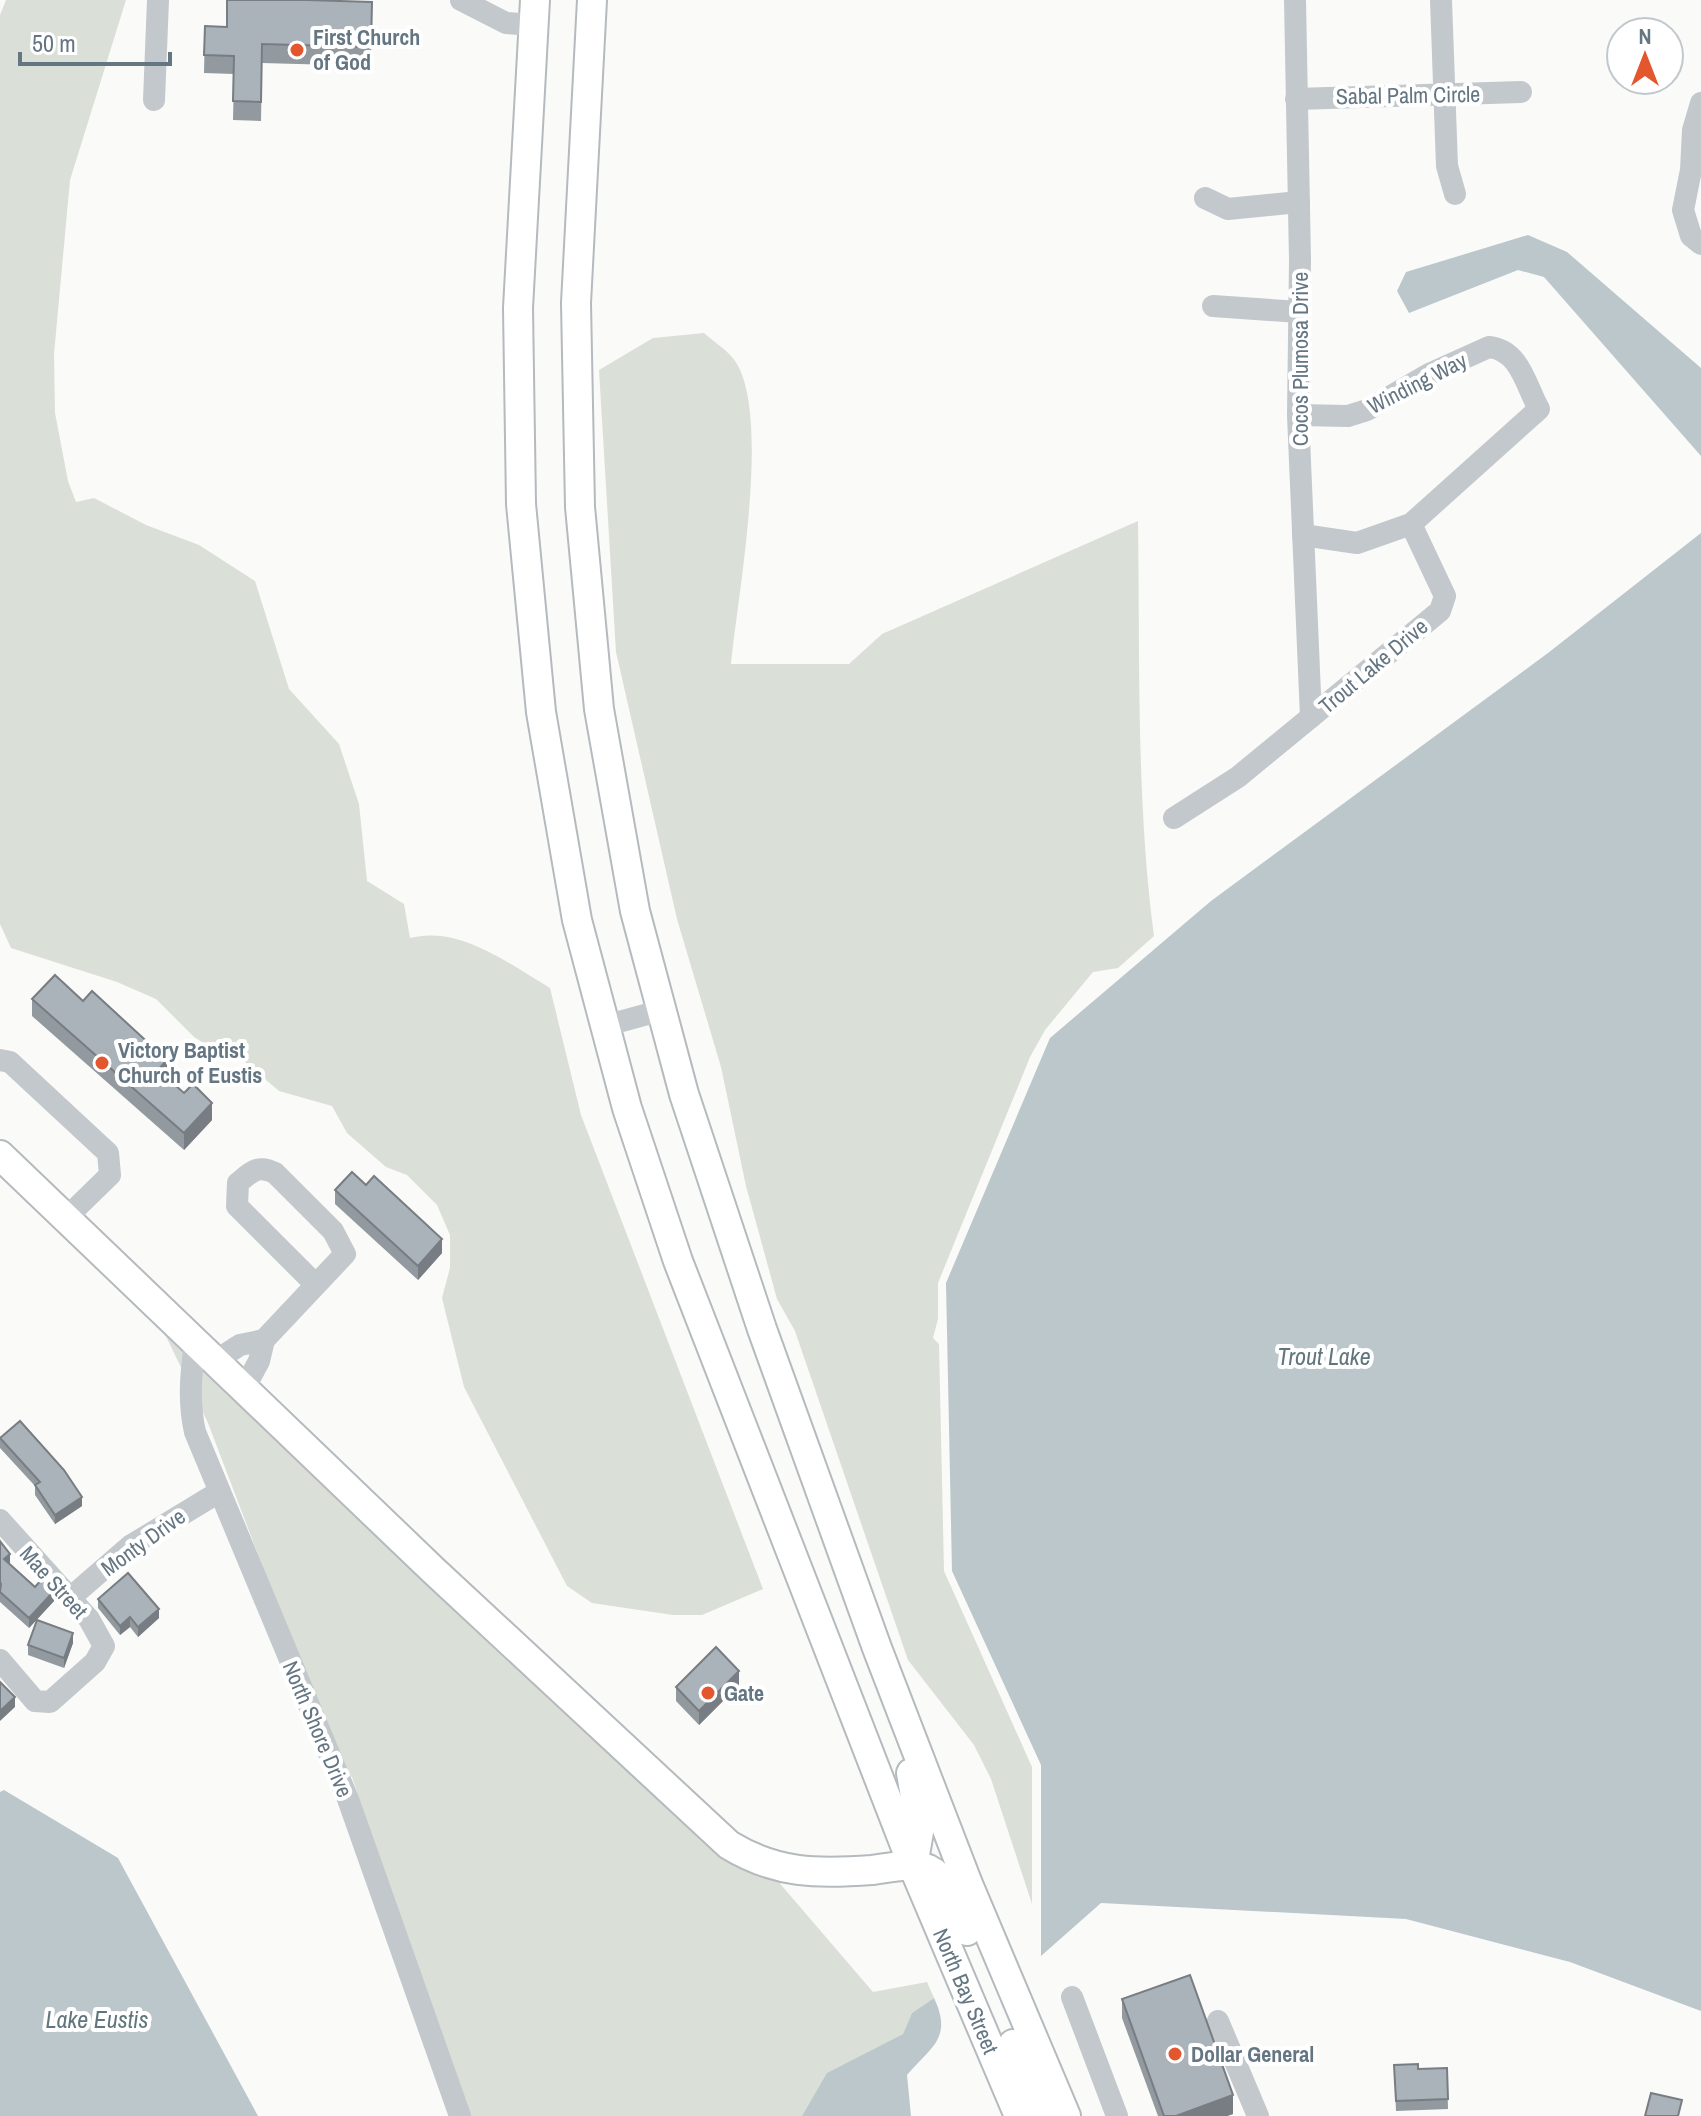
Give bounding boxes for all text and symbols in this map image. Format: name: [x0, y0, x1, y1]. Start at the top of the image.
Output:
scale bar: [20, 16, 170, 66]
north arrow: [1605, 16, 1685, 96]
text: N: [1638, 21, 1652, 51]
place label: First Church of God: [313, 22, 420, 77]
text: 50 m: [32, 27, 76, 59]
marker: First Church of God: [288, 41, 306, 59]
street label: Sabal Palm Circle: [1336, 79, 1480, 111]
street label: Cocos Plumosa Drive: [1285, 272, 1315, 446]
street label: Winding Way: [1362, 345, 1472, 421]
street label: Trout Lake Drive: [1312, 612, 1434, 720]
place label: Victory Baptist Church of Eustis: [118, 1035, 262, 1090]
marker: Victory Baptist Church of Eustis: [93, 1054, 111, 1072]
water label: Trout Lake: [1277, 1340, 1371, 1372]
street label: Monty Drive: [95, 1501, 191, 1583]
street label: Mae Street: [13, 1539, 95, 1625]
street label: North Shore Drive: [276, 1656, 360, 1802]
place label: Gate: [724, 1678, 764, 1708]
marker: Gate: [699, 1684, 717, 1702]
street label: North Bay Street: [926, 1924, 1006, 2058]
water label: Lake Eustis: [46, 2003, 149, 2035]
place label: Dollar General: [1191, 2039, 1314, 2069]
marker: Dollar General: [1166, 2045, 1184, 2063]

